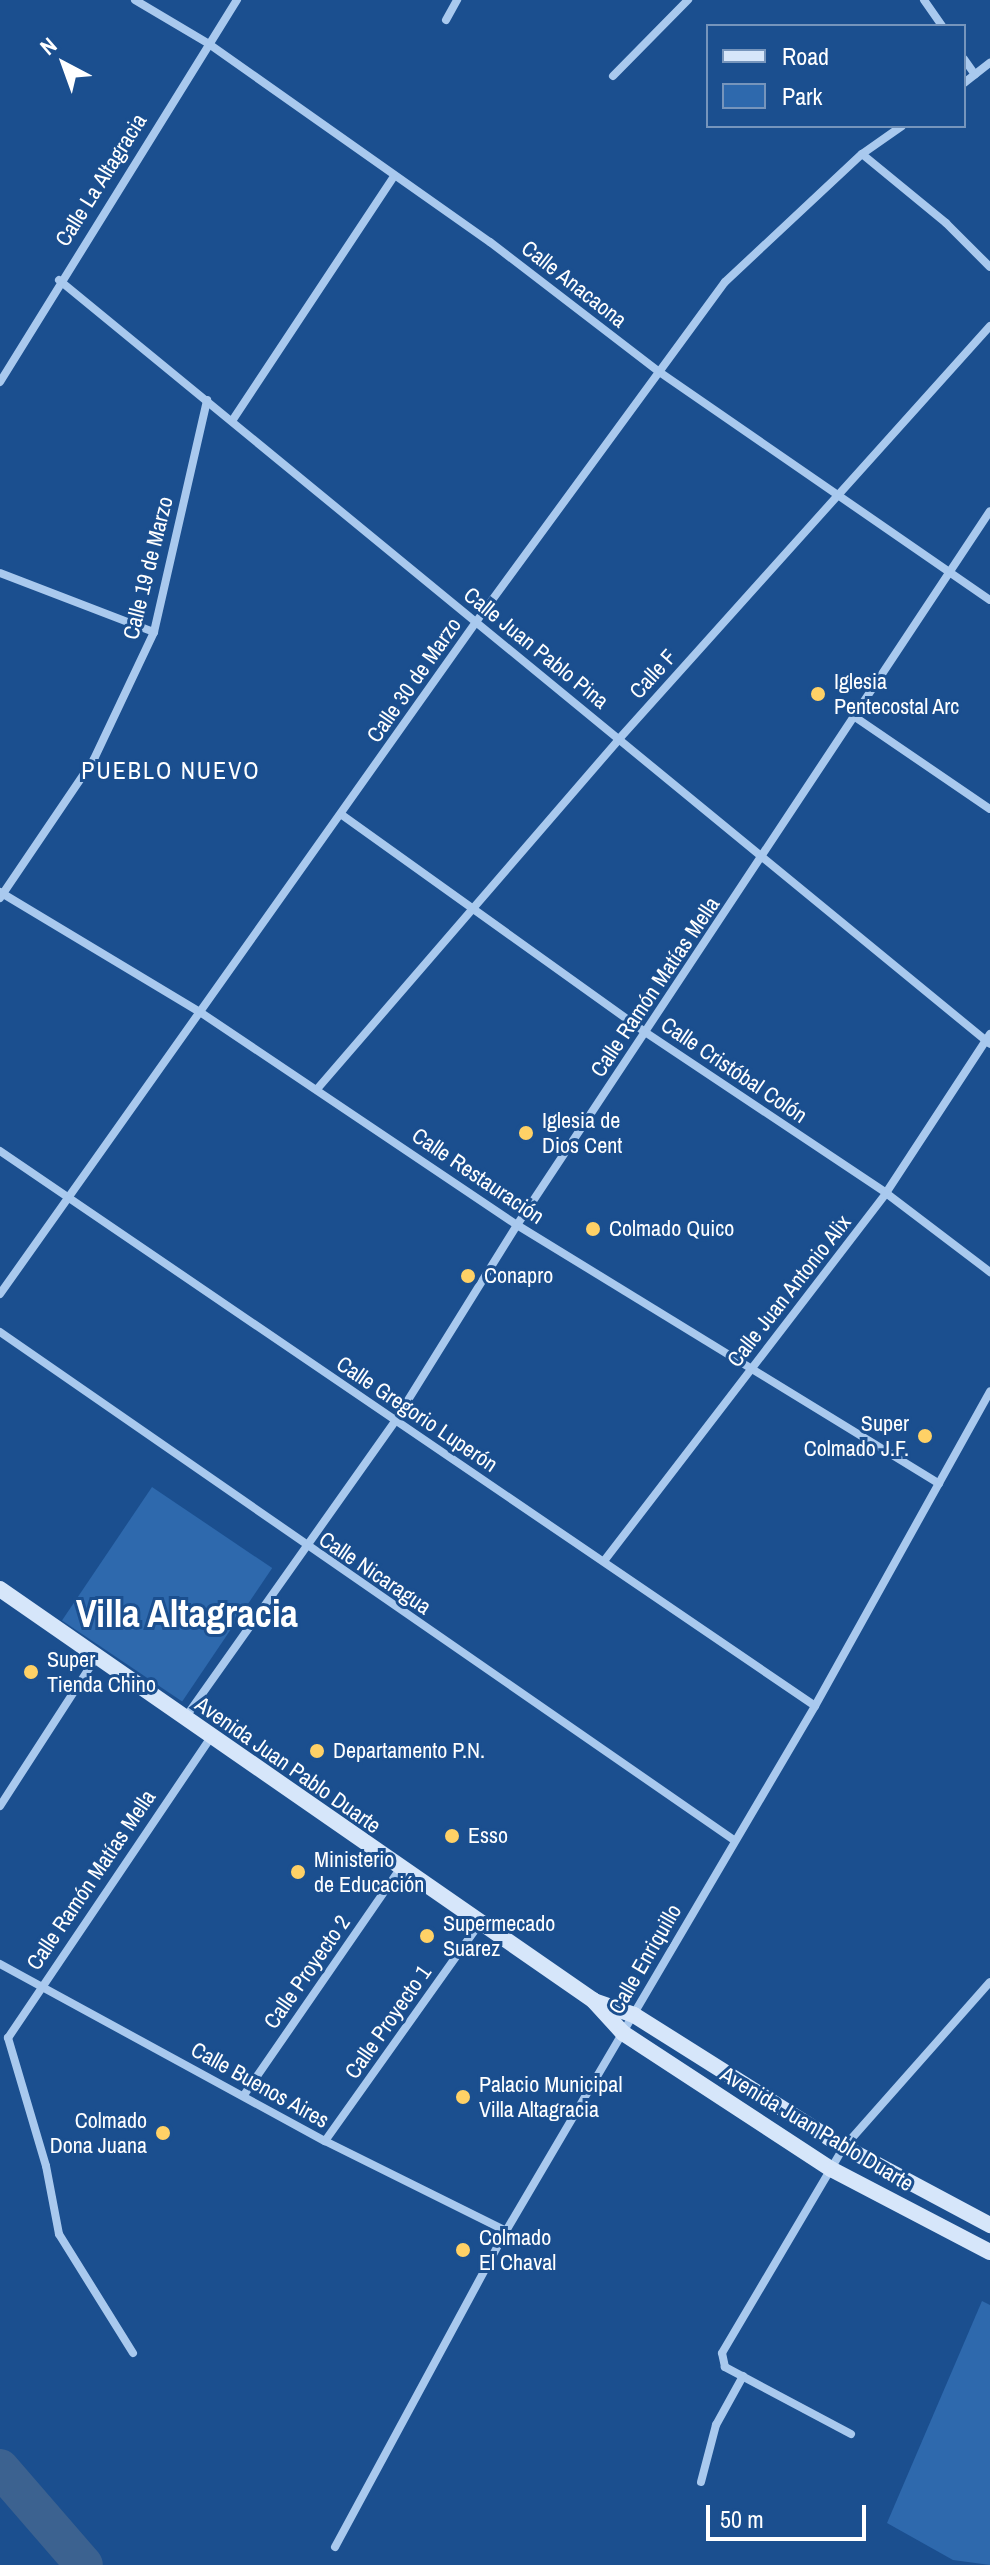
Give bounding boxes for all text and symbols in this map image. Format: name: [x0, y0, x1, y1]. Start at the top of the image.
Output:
north arrow: [24, 24, 104, 104]
legend: [706, 24, 966, 128]
text: N: [33, 30, 63, 61]
text: Road: [782, 40, 829, 72]
text: Park: [782, 80, 822, 112]
street label: Calle La Altagracia: [49, 108, 153, 252]
street label: Calle Anacaona: [516, 234, 632, 334]
street label: Calle 19 de Marzo: [117, 494, 179, 642]
street label: Calle Juan Pablo Pina: [458, 582, 614, 714]
street label: Calle 30 de Marzo: [361, 612, 467, 748]
street label: Calle F: [624, 644, 682, 704]
place label: Iglesia Pentecostal Arc: [834, 668, 960, 720]
marker: Iglesia Pentecostal Arc: [809, 685, 827, 703]
district label: PUEBLO NUEVO: [81, 757, 261, 785]
street label: Calle Ramón Matías Mella: [585, 892, 725, 1082]
street label: Calle Cristóbal Colón: [656, 1011, 812, 1129]
place label: Iglesia de Dios Cent: [542, 1107, 622, 1158]
street label: Calle Restauración: [407, 1122, 549, 1230]
marker: Iglesia de Dios Cent: [517, 1124, 535, 1142]
street label: Calle Juan Antonio Alix: [721, 1209, 857, 1373]
place label: Colmado Quico: [609, 1216, 734, 1242]
marker: Colmado Quico: [584, 1220, 602, 1238]
place label: Conapro: [484, 1263, 553, 1289]
marker: Conapro: [459, 1267, 477, 1285]
street label: Calle Gregorio Luperón: [331, 1350, 503, 1478]
place label: Super Colmado J.F.: [804, 1410, 909, 1462]
marker: Super Colmado J.F.: [916, 1427, 934, 1445]
street label: Calle Nicaragua: [314, 1526, 436, 1620]
district label: Villa Altagracia: [76, 1591, 298, 1637]
place label: Super Tienda Chino: [47, 1646, 156, 1698]
marker: Super Tienda Chino: [22, 1663, 40, 1681]
street label: Avenida Juan Pablo Duarte: [190, 1691, 386, 1839]
place label: Departamento P.N.: [333, 1738, 485, 1764]
marker: Departamento P.N.: [308, 1742, 326, 1760]
street label: Calle Ramón Matías Mella: [21, 1785, 161, 1975]
place label: Esso: [468, 1823, 508, 1849]
marker: Esso: [443, 1827, 461, 1845]
place label: Ministerio de Educación: [314, 1846, 424, 1898]
marker: Ministerio de Educación: [289, 1863, 307, 1881]
street label: Calle Enriquillo: [603, 1899, 687, 2019]
street label: Calle Proyecto 2: [258, 1910, 356, 2034]
place label: Supermecado Suarez: [443, 1910, 555, 1962]
marker: Supermecado Suarez: [418, 1927, 436, 1945]
street label: Calle Proyecto 1: [339, 1960, 437, 2084]
street label: Calle Buenos Aires: [186, 2036, 334, 2134]
street label: Avenida Juan Pablo Duarte: [716, 2061, 918, 2197]
place label: Palacio Municipal Villa Altagracia: [479, 2071, 622, 2122]
marker: Palacio Municipal Villa Altagracia: [454, 2088, 472, 2106]
place label: Colmado Dona Juana: [50, 2107, 147, 2158]
marker: Colmado Dona Juana: [154, 2124, 172, 2142]
place label: Colmado El Chaval: [479, 2224, 556, 2276]
marker: Colmado El Chaval: [454, 2241, 472, 2259]
scale bar: [710, 2489, 870, 2539]
text: 50 m: [720, 2503, 764, 2535]

